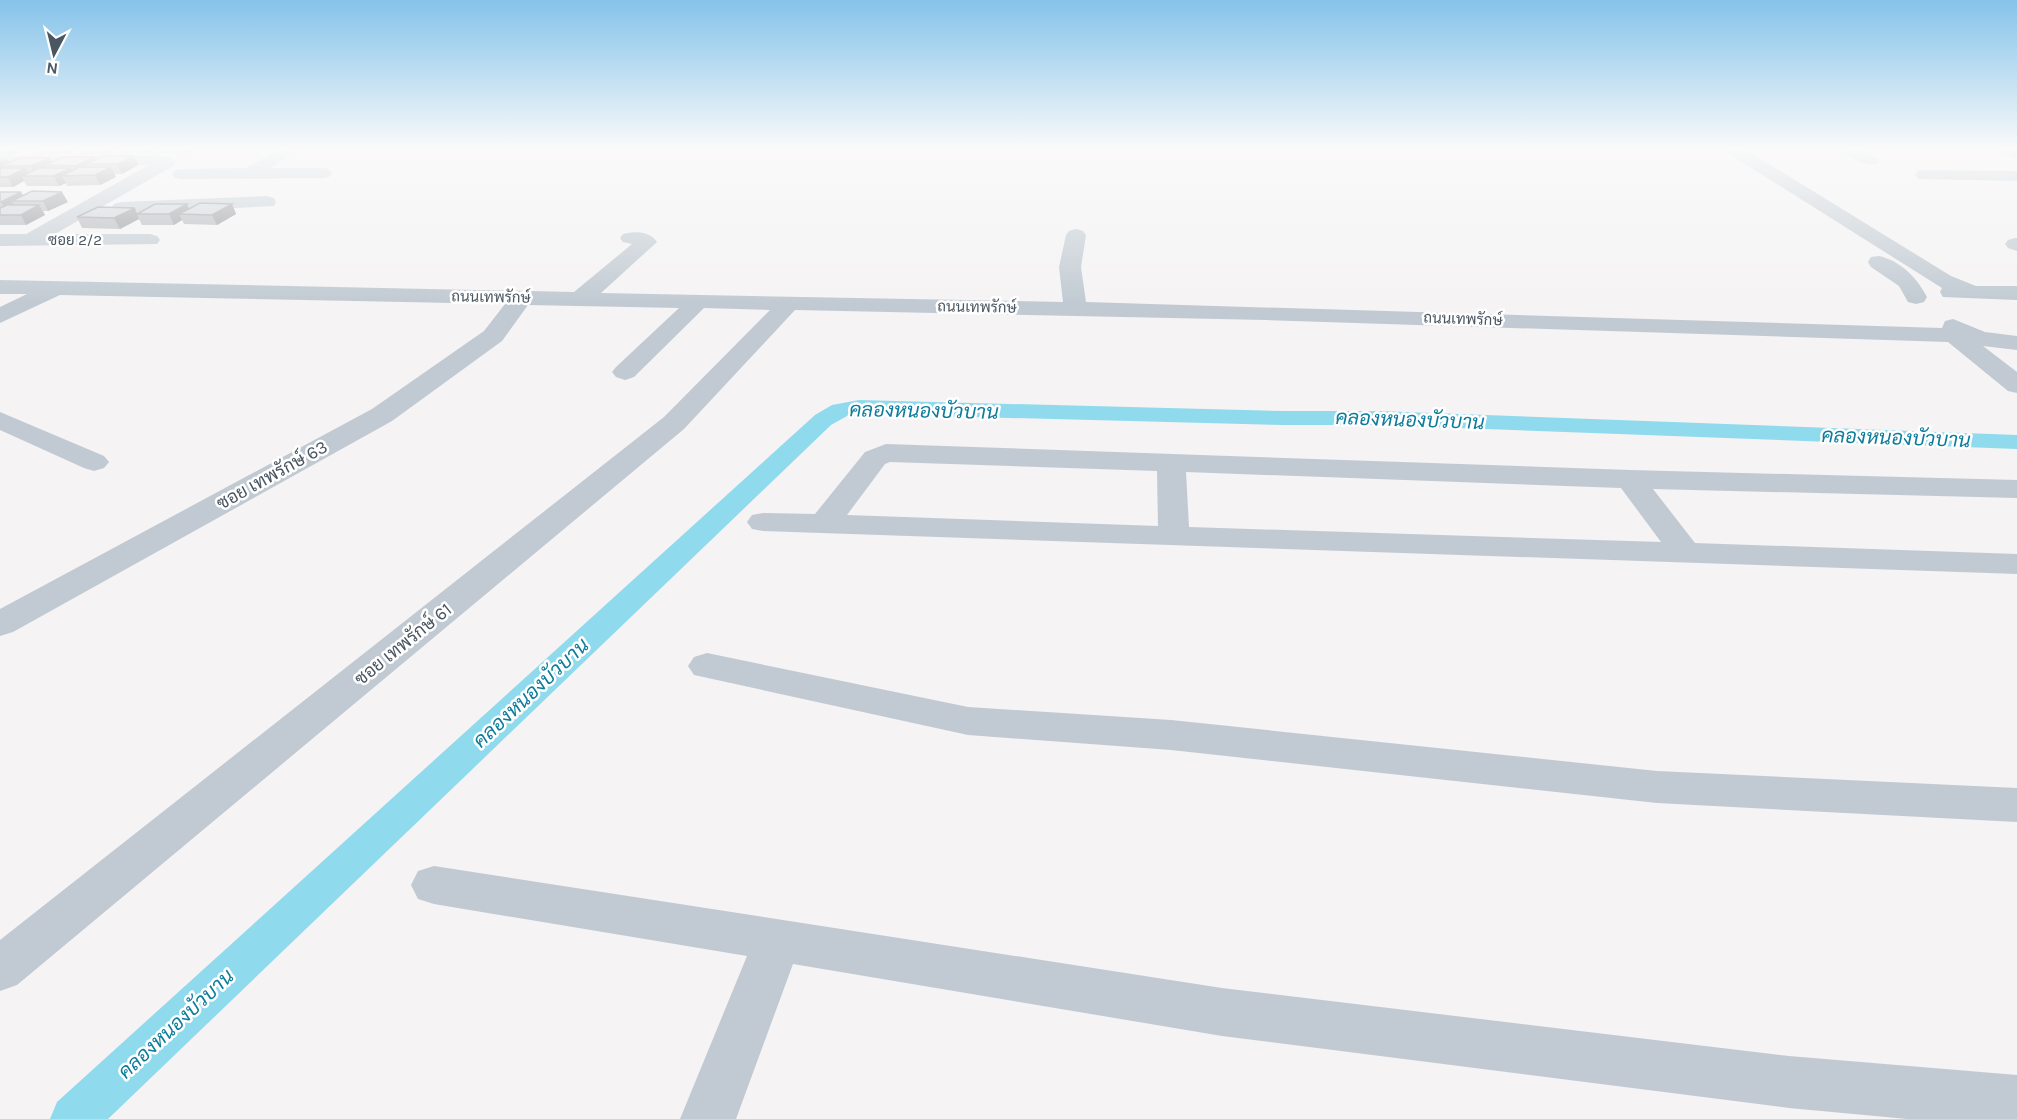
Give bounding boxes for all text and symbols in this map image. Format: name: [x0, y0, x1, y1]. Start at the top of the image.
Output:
north arrow: [24, 24, 84, 84]
text: N: [45, 58, 59, 79]
street label: ซอย 2/2: [48, 231, 102, 249]
street label: ถนนเทพรักษ์: [451, 286, 532, 307]
street label: ถนนเทพรักษ์: [937, 296, 1018, 317]
street label: ถนนเทพรักษ์: [1423, 308, 1504, 329]
water label: คลองหนองบัวบาน: [849, 397, 999, 424]
water label: คลองหนองบัวบาน: [1335, 405, 1485, 434]
water label: คลองหนองบัวบาน: [1821, 423, 1971, 452]
street label: ซอย เทพรักษ์ 63: [212, 434, 331, 514]
street label: ซอย เทพรักษ์ 61: [349, 597, 456, 690]
water label: คลองหนองบัวบาน: [468, 633, 594, 752]
water label: คลองหนองบัวบาน: [113, 964, 239, 1083]

